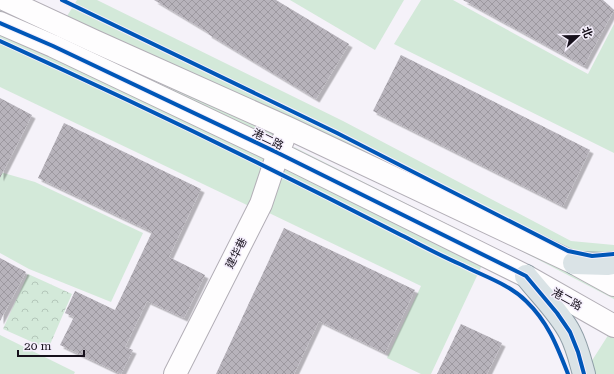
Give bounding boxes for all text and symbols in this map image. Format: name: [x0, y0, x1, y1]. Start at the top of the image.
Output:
north arrow: [558, 16, 598, 56]
text: 北: [579, 25, 595, 40]
street label: 港二路: [250, 126, 285, 153]
street label: 建华巷: [223, 236, 250, 271]
street label: 港二路: [549, 286, 584, 313]
scale bar: [18, 332, 84, 358]
text: 20 m: [24, 339, 51, 353]

